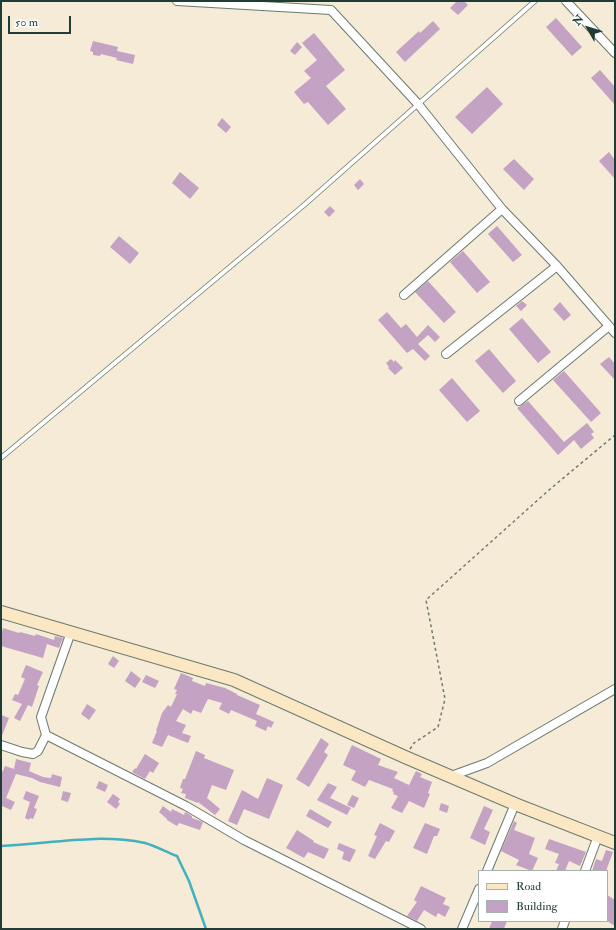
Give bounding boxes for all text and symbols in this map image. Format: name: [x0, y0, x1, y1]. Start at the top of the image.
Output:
scale bar: [10, 8, 73, 34]
north arrow: [568, 8, 608, 48]
text: N: [570, 12, 586, 28]
text: 50 m: [15, 15, 38, 30]
legend: [478, 870, 608, 922]
text: Road: [516, 879, 541, 894]
text: Building: [516, 899, 557, 914]

